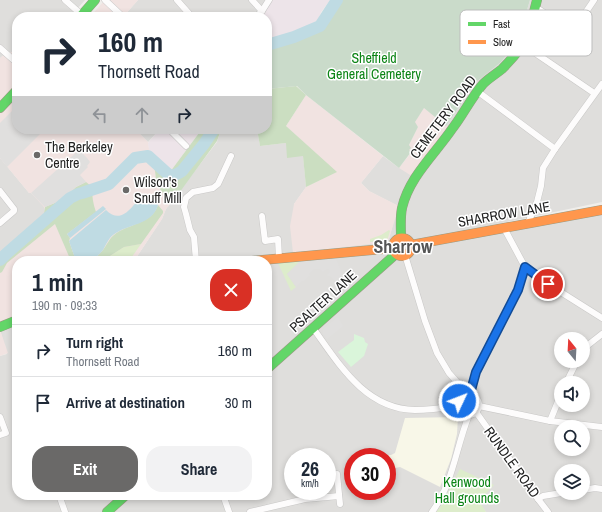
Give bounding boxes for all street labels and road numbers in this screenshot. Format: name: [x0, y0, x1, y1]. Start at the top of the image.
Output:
street label: CEMETERY ROAD: [406, 72, 480, 162]
street label: SHARROW LANE: [457, 197, 551, 231]
street label: PSALTER LANE: [286, 266, 360, 336]
street label: RUNDLE ROAD: [480, 423, 544, 501]

